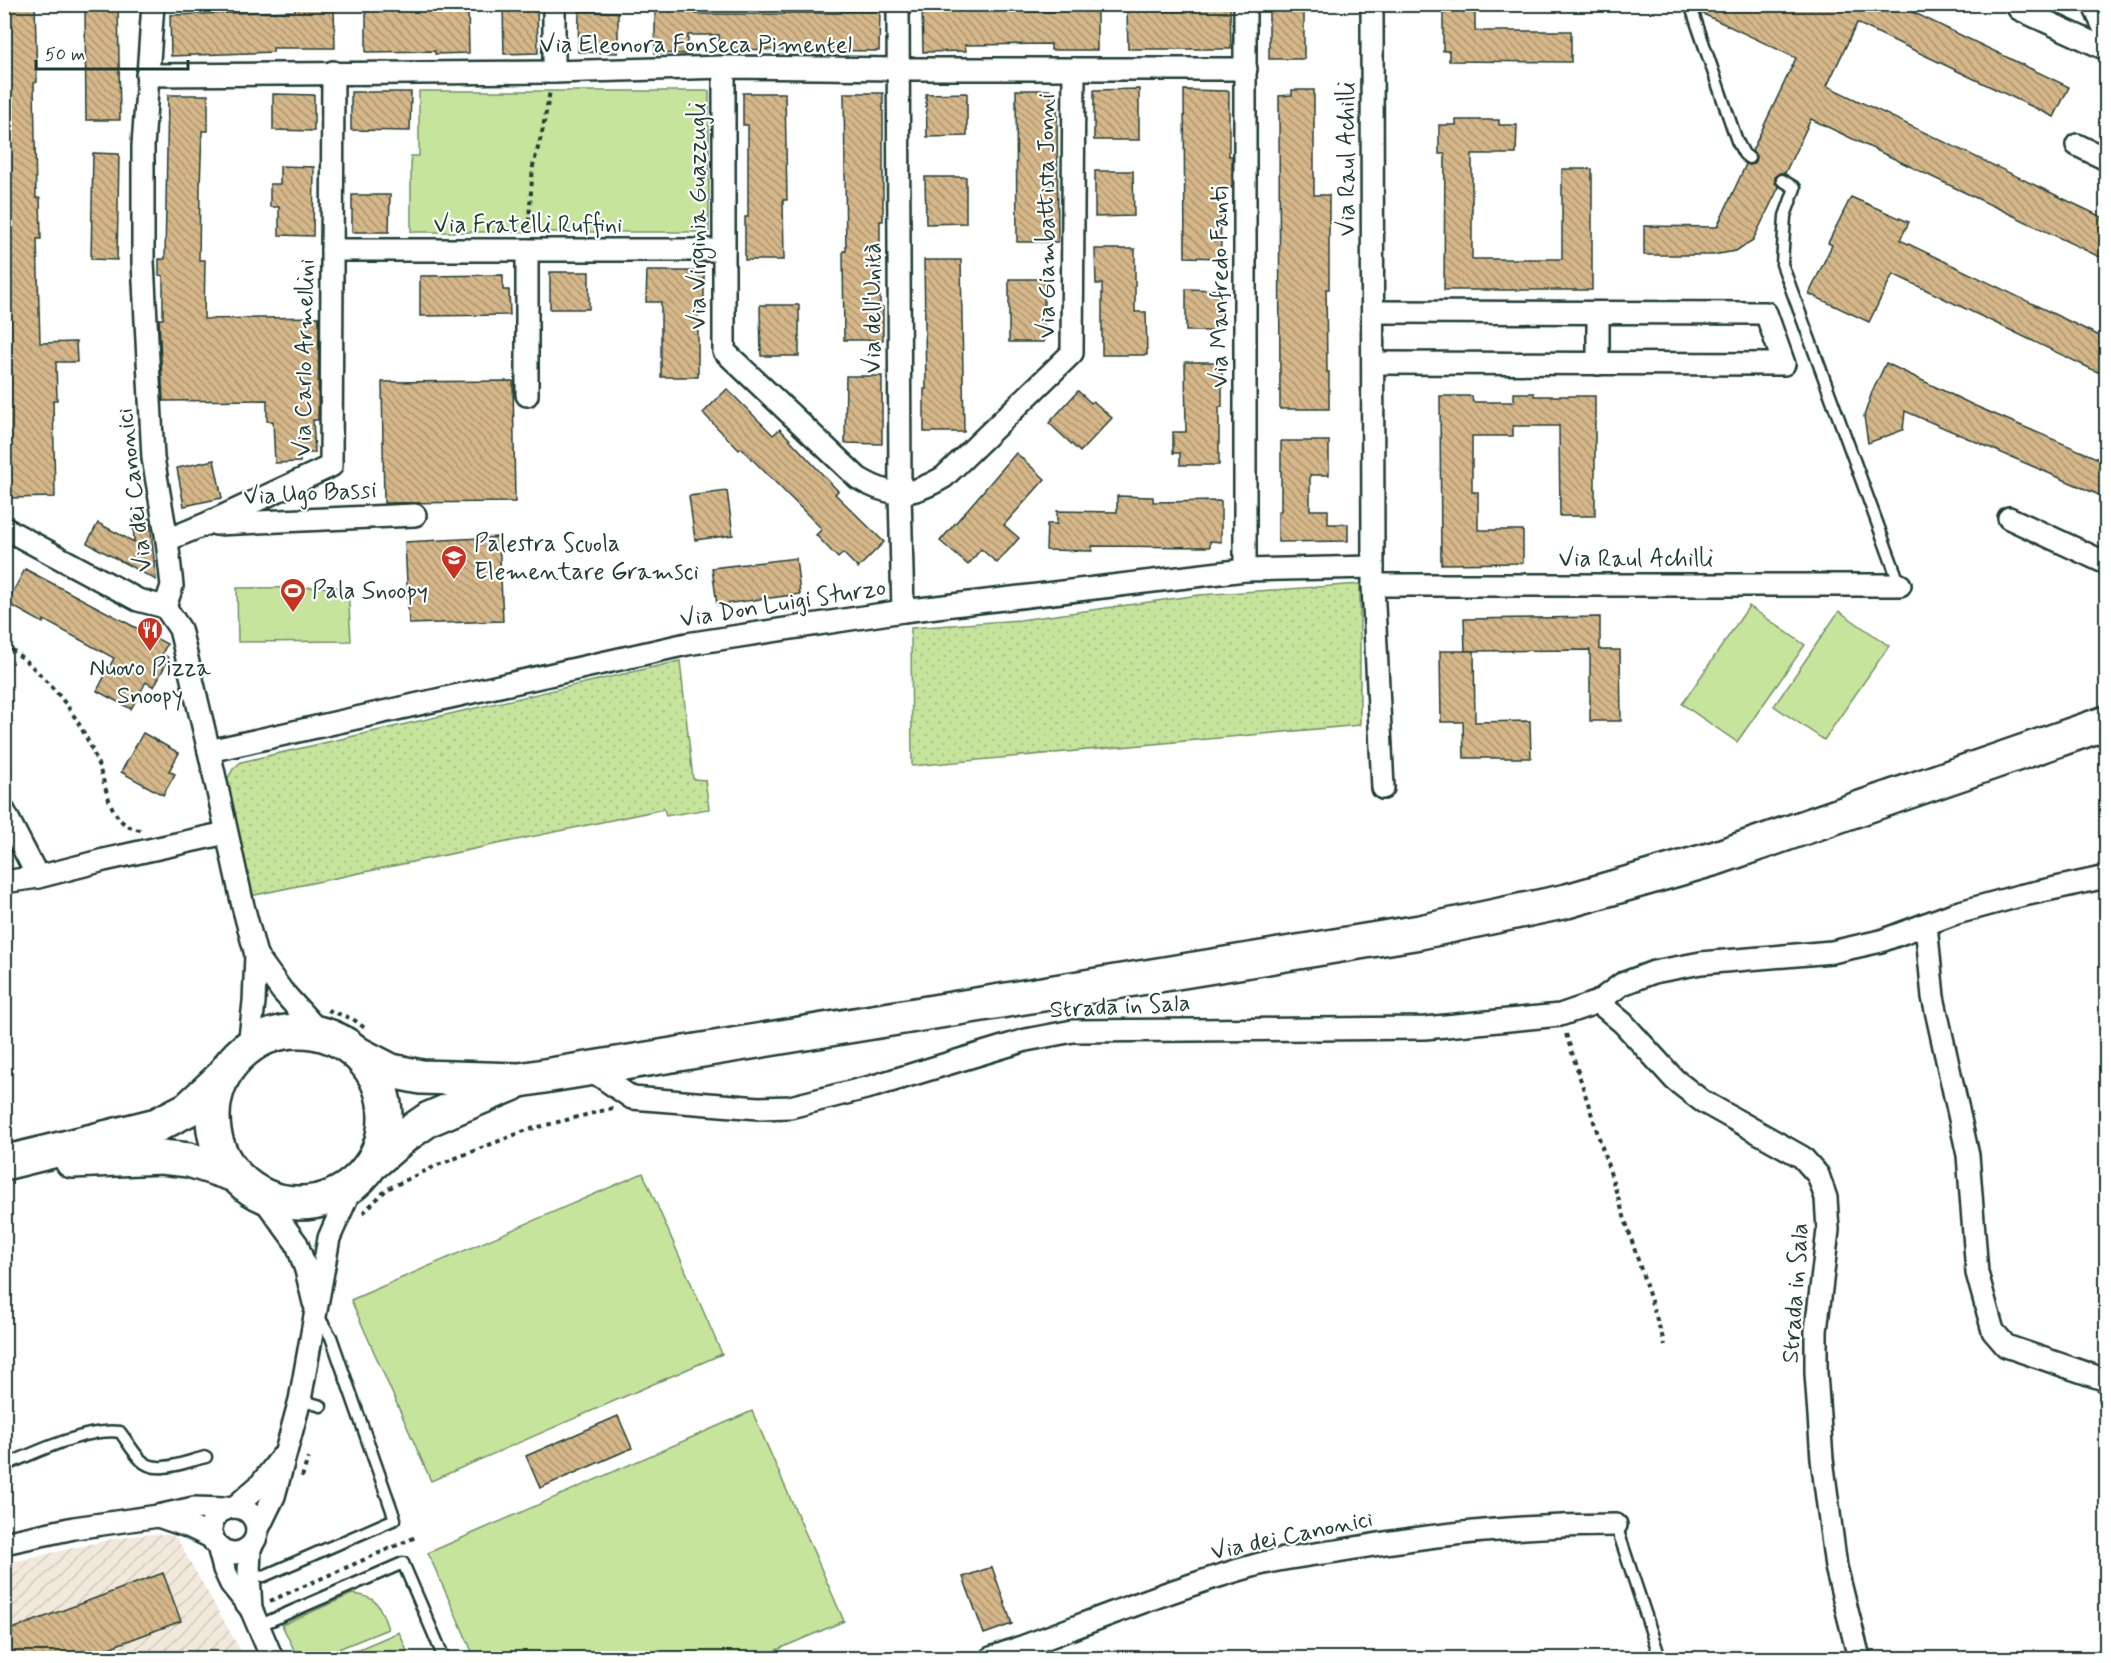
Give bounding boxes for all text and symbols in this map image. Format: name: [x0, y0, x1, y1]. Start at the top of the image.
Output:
street label: Via Eleonora Fonseca Pimentel: [540, 30, 852, 61]
scale bar: [36, 33, 188, 71]
text: 50 m: [45, 43, 85, 67]
street label: Via Raul Achilli: [1332, 81, 1363, 237]
street label: Via Giambattista Jonni: [1032, 93, 1063, 339]
street label: Via Virginia Guazzugli: [683, 102, 716, 330]
street label: Via Manfredo Fanti: [1205, 186, 1236, 388]
street label: Via Fratelli Ruffini: [434, 210, 622, 241]
street label: Via dell'Unità: [858, 243, 889, 373]
street label: Via Carlo Armellini: [288, 259, 322, 457]
street label: Via dei Canonici: [110, 406, 160, 574]
street label: Via Ugo Bassi: [242, 475, 378, 513]
place label: Palestra Scuola Elementare Gramsci: [474, 529, 699, 588]
school or university icon: Palestra Scuola Elementare Gramsci: [439, 543, 469, 581]
street label: Via Raul Achilli: [1558, 544, 1714, 575]
street label: Via Don Luigi Sturzo: [678, 572, 888, 636]
sports icon: Pala Snoopy: [278, 576, 308, 614]
place label: Pala Snoopy: [312, 576, 428, 607]
restaurant icon: Nuovo Pizza Snoopy: [135, 615, 165, 653]
place label: Nuovo Pizza Snoopy: [89, 653, 211, 712]
street label: Strada in Sala: [1049, 988, 1191, 1026]
street label: Strada in Sala: [1776, 1222, 1816, 1364]
street label: Via dei Canonici: [1208, 1504, 1376, 1568]

